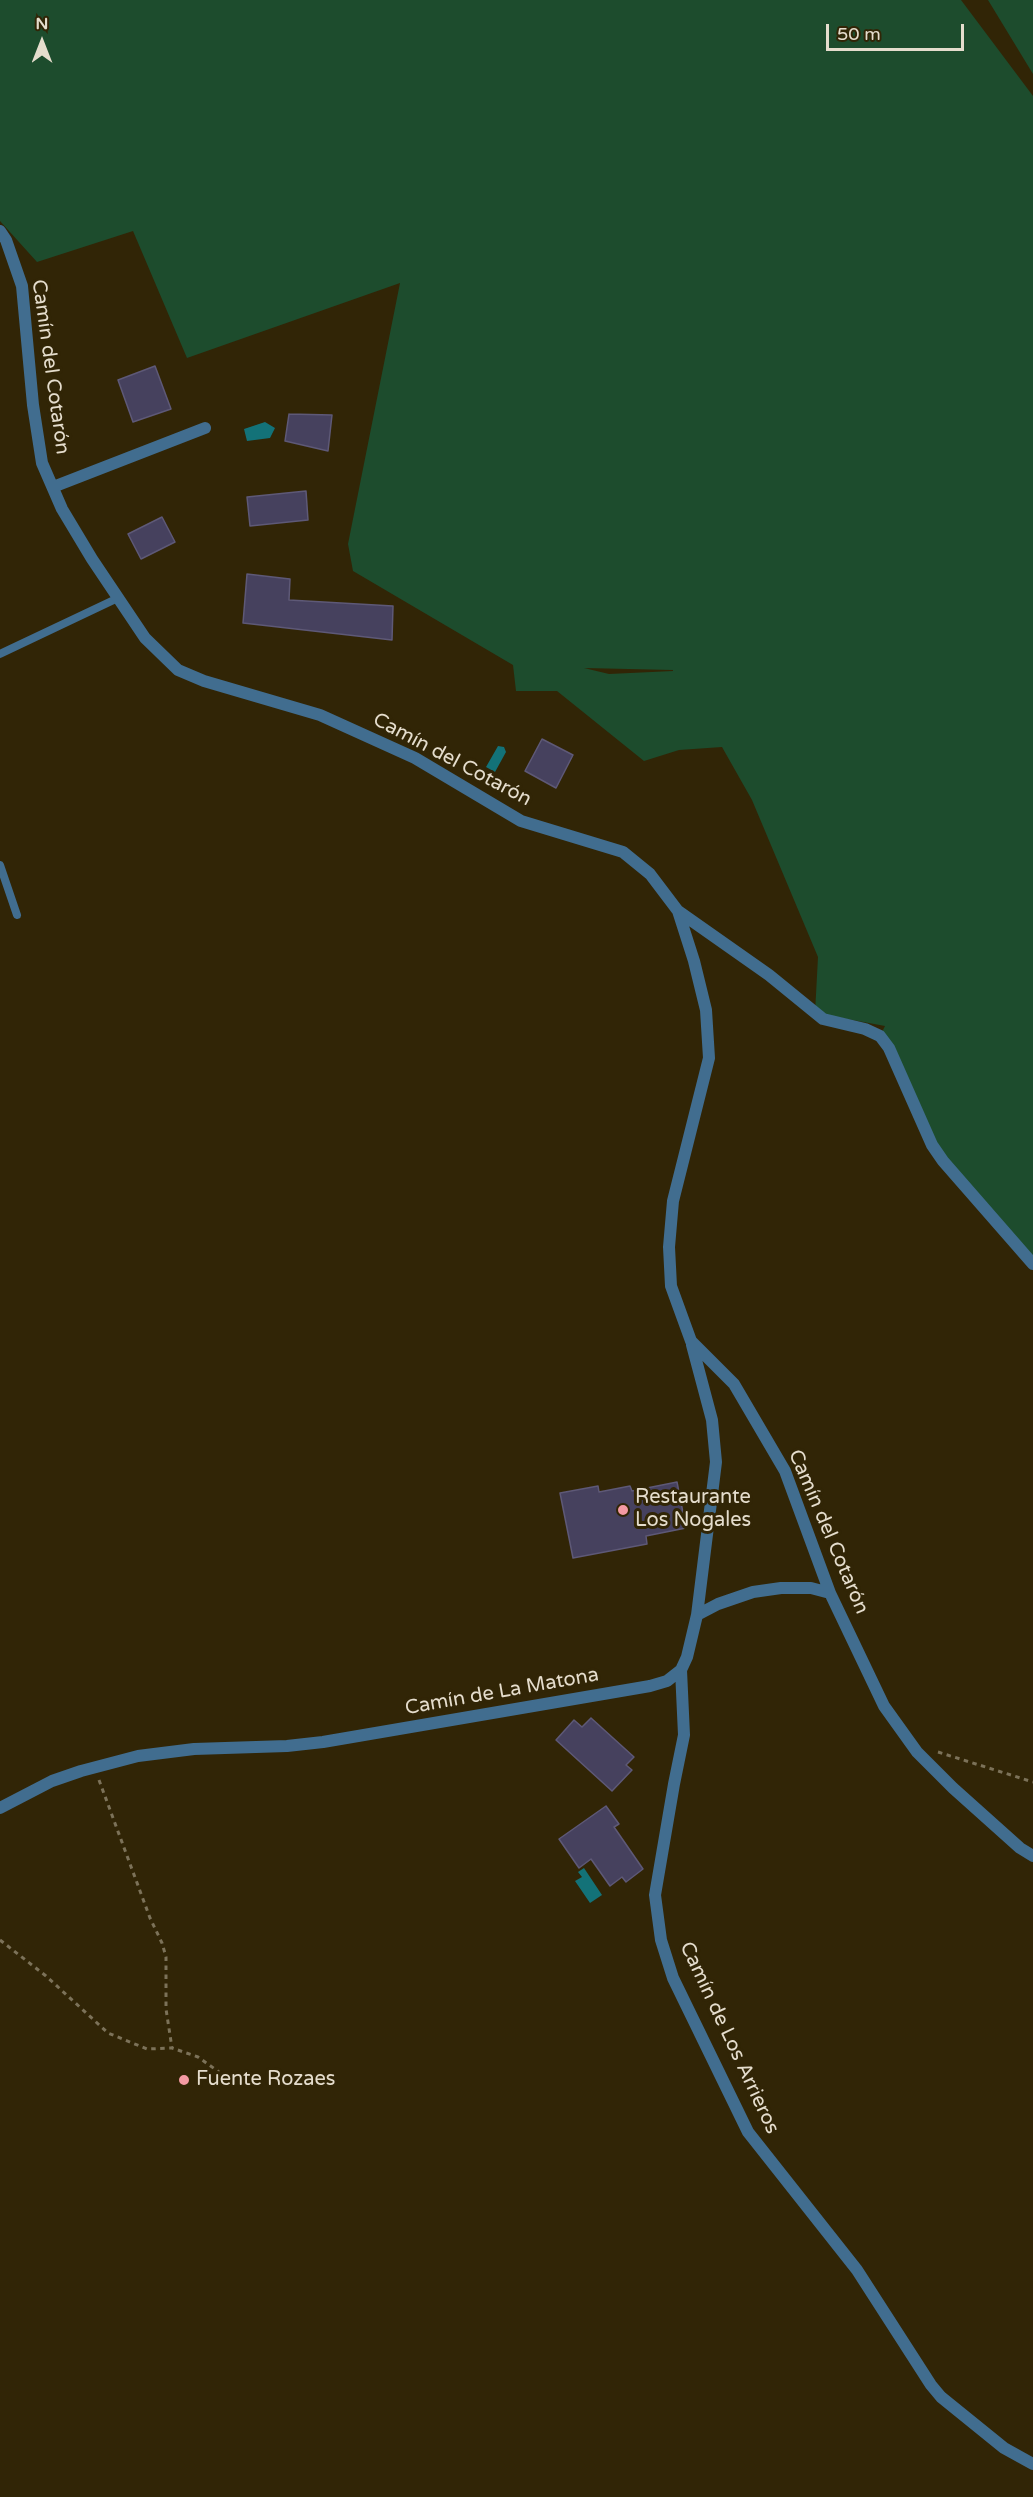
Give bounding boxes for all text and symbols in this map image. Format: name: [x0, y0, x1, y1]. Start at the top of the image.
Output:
north arrow: [12, 12, 72, 72]
scale bar: [829, 12, 967, 50]
text: N: [36, 14, 48, 34]
text: 50 m: [837, 23, 881, 45]
street label: Camín del Cotarón: [26, 278, 74, 456]
street label: Camín del Cotarón: [369, 708, 535, 812]
street label: Camín del Cotarón: [783, 1446, 873, 1618]
place label: Restaurante Los Nogales: [635, 1486, 751, 1533]
marker: Restaurante Los Nogales: [616, 1503, 630, 1517]
street label: Camín de La Matona: [403, 1663, 601, 1721]
street label: Camín de Los Arrieros: [674, 1938, 784, 2138]
place label: Fuente Rozaes: [196, 2068, 335, 2092]
marker: Fuente Rozaes: [177, 2073, 191, 2087]

